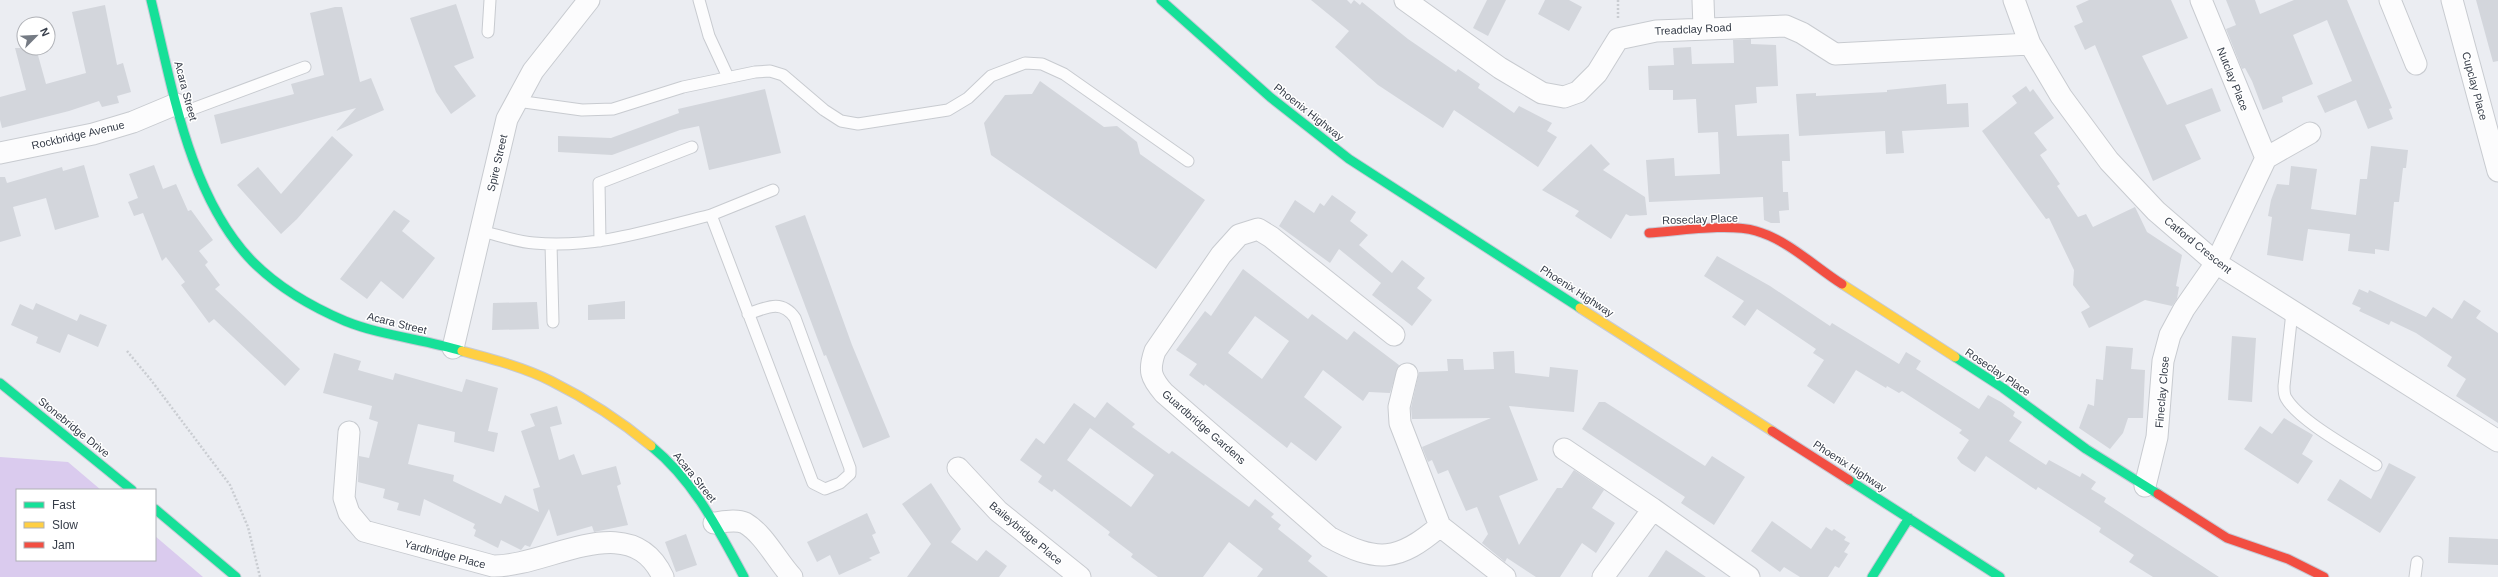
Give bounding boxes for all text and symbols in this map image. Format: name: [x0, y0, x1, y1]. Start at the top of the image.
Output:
north arrow: [16, 16, 56, 56]
street label: Treadclay Road: [1654, 21, 1732, 37]
text: N: [38, 26, 52, 38]
street label: Nutclay Place: [2215, 46, 2251, 112]
street label: Cupclay Place: [2460, 50, 2490, 122]
street label: Acara Street: [172, 60, 200, 122]
street label: Phoenix Highway: [1272, 81, 1347, 143]
street label: Rockbridge Avenue: [30, 118, 126, 152]
street label: Spire Street: [485, 133, 509, 193]
street label: Roseclay Place: [1662, 212, 1738, 226]
street label: Catford Crescent: [2162, 214, 2234, 276]
street label: Phoenix Highway: [1538, 263, 1616, 319]
street label: Acara Street: [366, 310, 428, 336]
street label: Roseclay Place: [1963, 346, 2033, 398]
street label: Fineclay Close: [2153, 356, 2171, 428]
street label: Guardbridge Gardens: [1160, 388, 1248, 467]
street label: Stonebridge Drive: [36, 395, 112, 459]
street label: Phoenix Highway: [1811, 438, 1889, 494]
street label: Acara Street: [671, 449, 719, 505]
legend: [16, 489, 156, 561]
text: Fast: [52, 498, 76, 512]
street label: Baileybridge Place: [987, 499, 1065, 567]
text: Slow: [52, 518, 78, 532]
street label: Yardbridge Place: [403, 537, 487, 571]
text: Jam: [52, 538, 75, 552]

